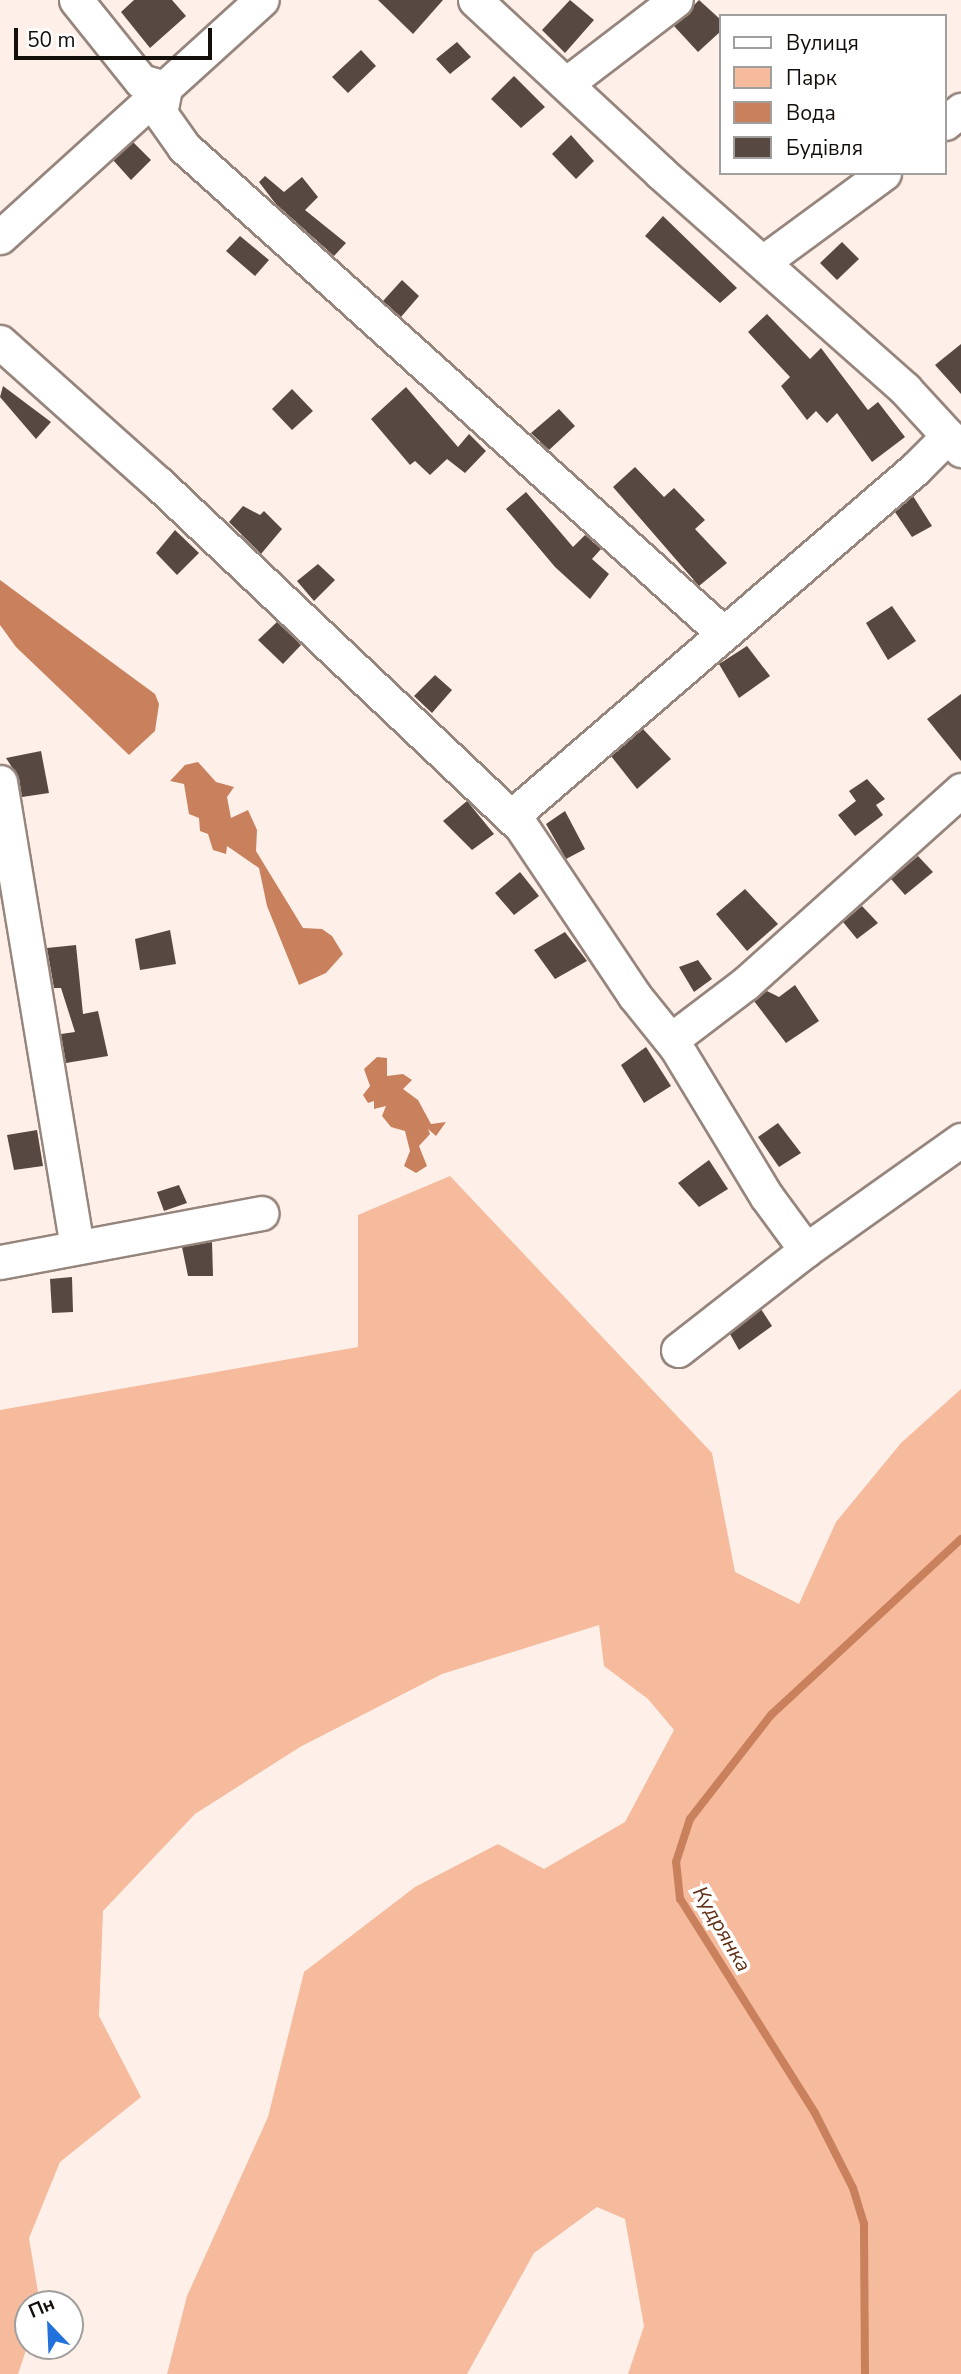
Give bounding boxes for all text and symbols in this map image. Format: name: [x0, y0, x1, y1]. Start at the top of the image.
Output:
scale bar: [18, 14, 215, 58]
legend: [720, 14, 947, 175]
text: 50 m: [27, 26, 76, 54]
text: Вулиця: [786, 29, 859, 57]
text: Парк: [786, 64, 837, 92]
text: Вода: [786, 99, 836, 127]
text: Будівля: [786, 134, 863, 162]
water label: Кудрянка: [687, 1882, 757, 1976]
north arrow: [14, 2290, 84, 2360]
text: Пн: [24, 2290, 59, 2325]

